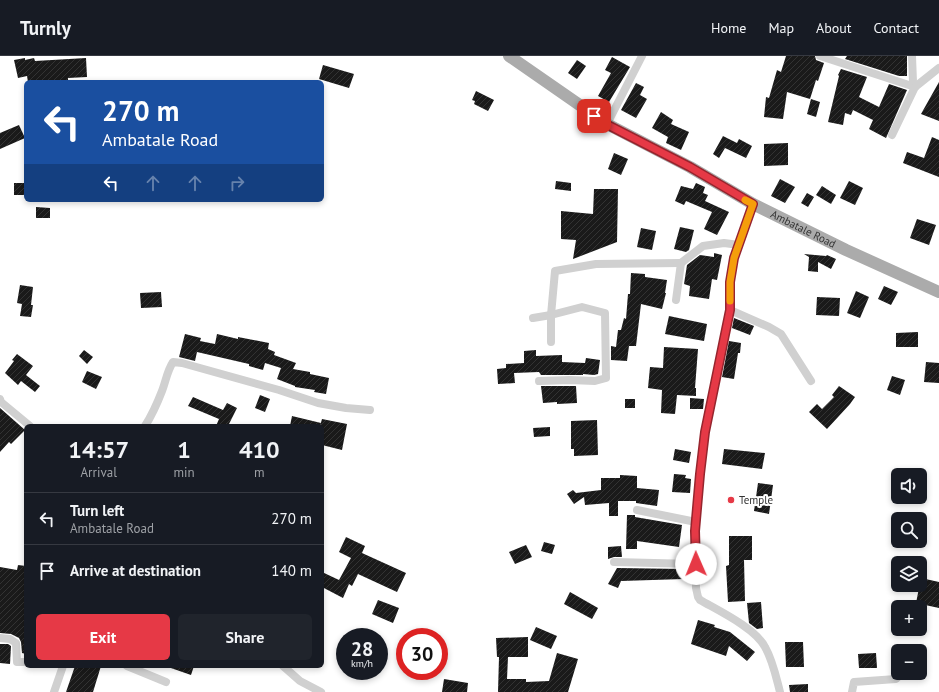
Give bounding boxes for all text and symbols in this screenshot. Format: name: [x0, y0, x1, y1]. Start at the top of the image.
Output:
text: Turnly: [20, 16, 71, 40]
text: Home: [711, 19, 746, 37]
text: Map: [768, 19, 794, 37]
text: About: [816, 19, 852, 37]
text: Contact: [874, 19, 919, 37]
text: 270 m: [102, 92, 179, 129]
icon: left: [36, 96, 88, 148]
pin: [577, 99, 611, 133]
icon: arrive: [583, 105, 605, 127]
text: Ambatale Road: [102, 128, 218, 151]
icon: left: [100, 172, 122, 194]
icon: ahead: [142, 172, 164, 194]
icon: ahead: [184, 172, 206, 194]
icon: right: [226, 172, 248, 194]
street label: Ambatale Road: [768, 207, 838, 251]
text: 14:57: [68, 434, 129, 465]
text: 1: [177, 434, 191, 465]
text: 410: [239, 434, 280, 465]
text: Arrival: [81, 464, 117, 481]
text: min: [173, 464, 195, 481]
text: m: [254, 464, 265, 481]
map controls: [891, 468, 927, 680]
button: sound: [891, 468, 927, 504]
place label: Temple: [739, 493, 773, 507]
marker: Temple: [726, 495, 736, 505]
text: Turn left: [70, 501, 124, 520]
icon: left: [36, 508, 58, 530]
text: 270 m: [271, 509, 312, 528]
button: search: [891, 512, 927, 548]
text: Ambatale Road: [70, 520, 154, 537]
position arrow: [675, 543, 717, 585]
button: layers: [891, 556, 927, 592]
icon: arrive: [36, 560, 58, 582]
text: Arrive at destination: [70, 561, 201, 580]
text: 140 m: [271, 561, 312, 580]
button: +: [891, 600, 927, 636]
button: Exit: [36, 614, 170, 660]
button: Share: [178, 614, 312, 660]
speed limit sign: 30: [396, 628, 448, 680]
text: 28: [351, 636, 373, 662]
button: −: [891, 644, 927, 680]
text: km/h: [351, 657, 373, 670]

